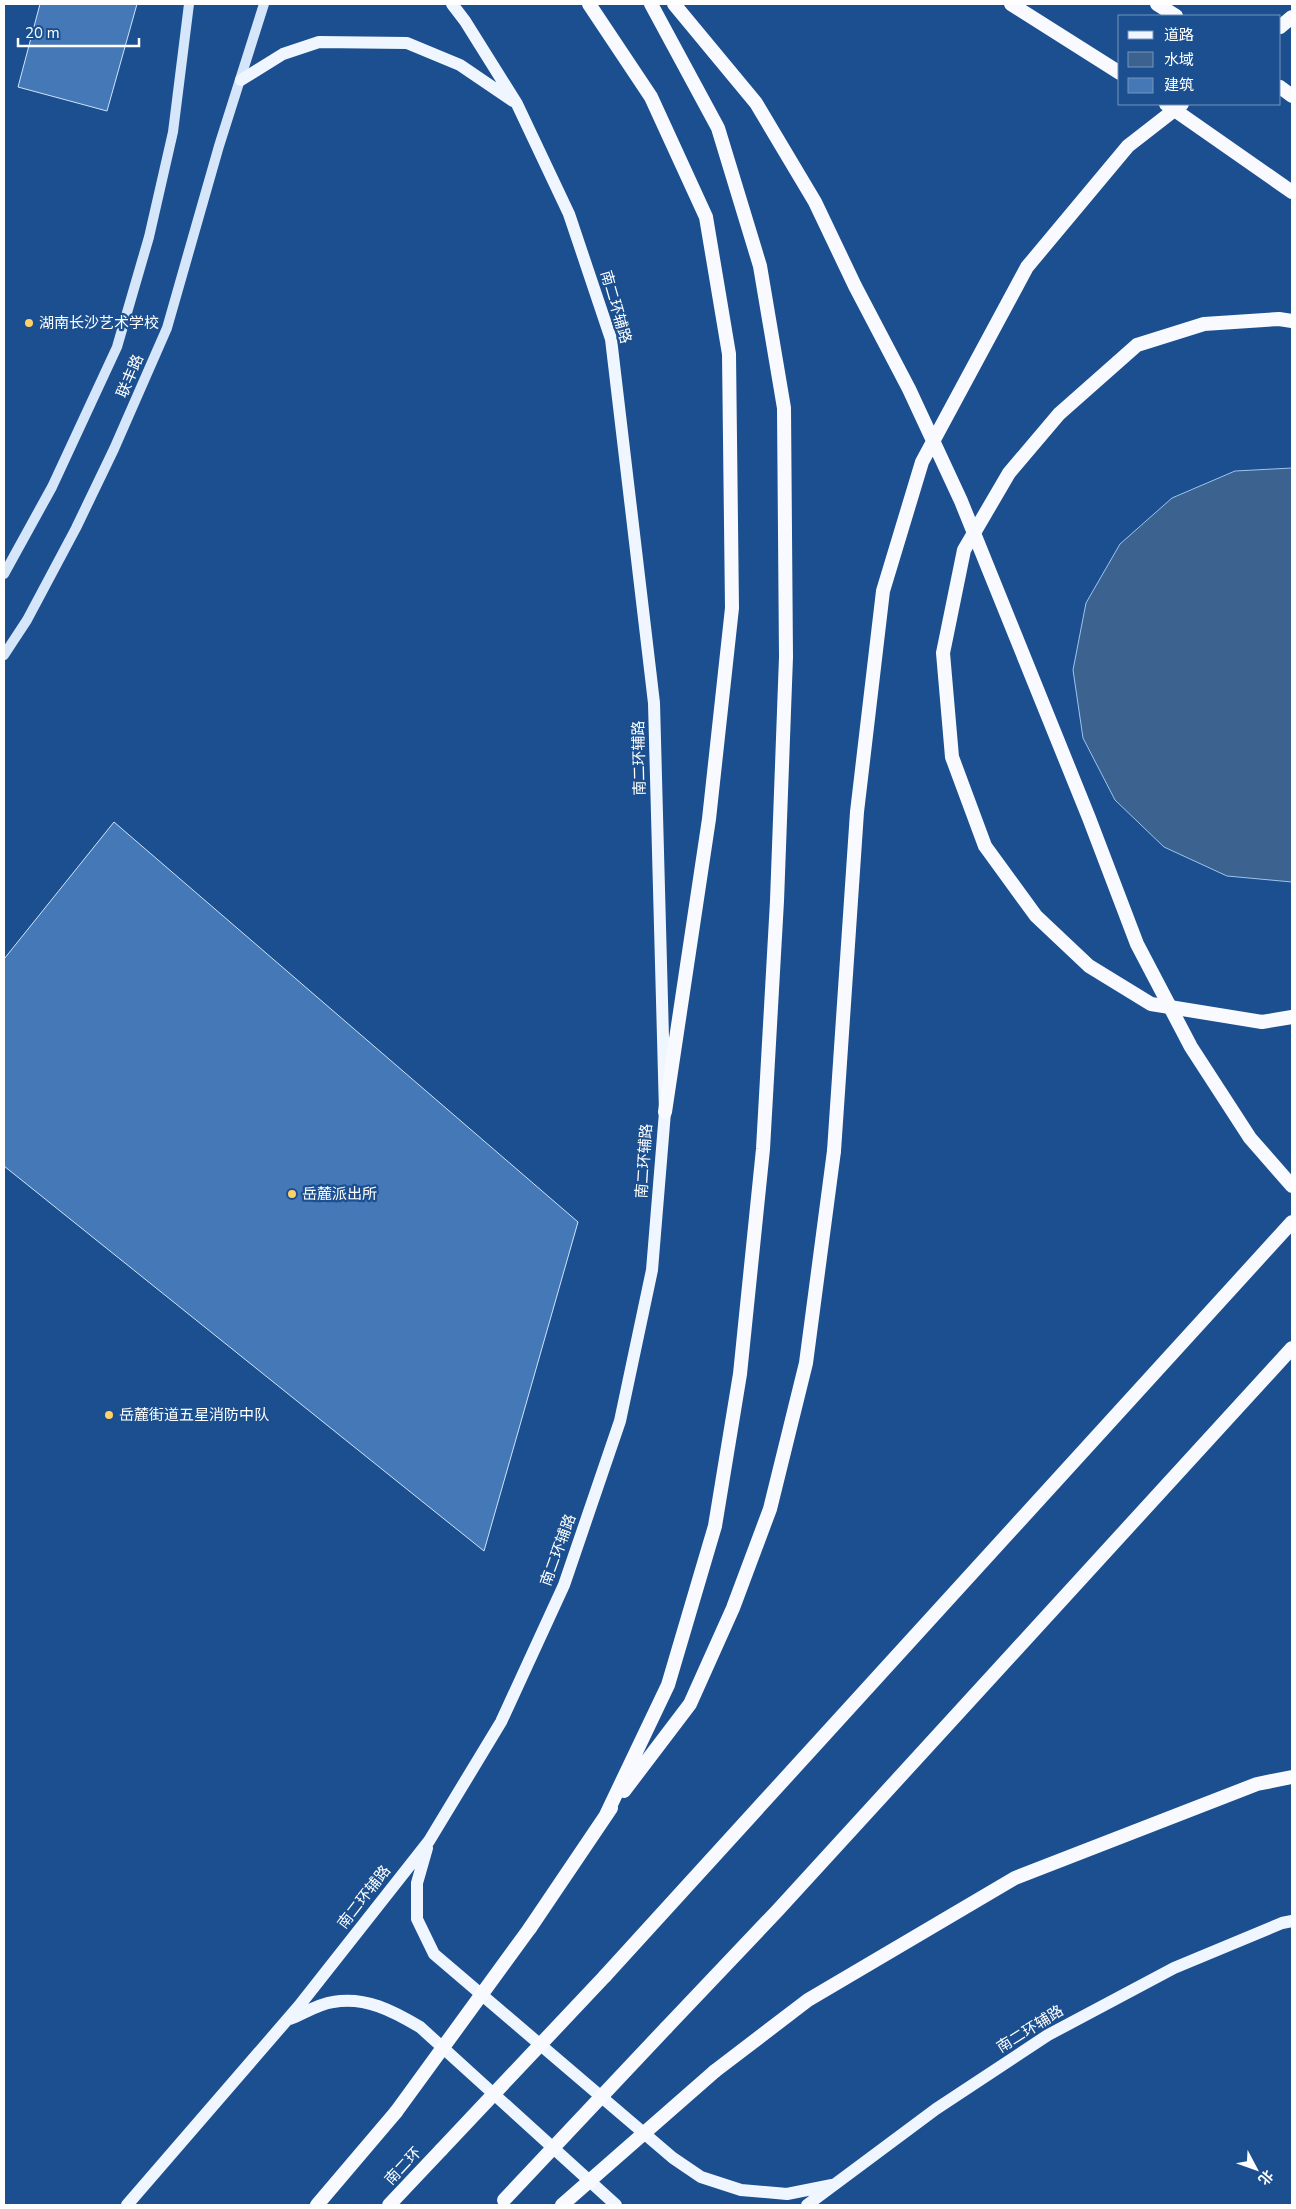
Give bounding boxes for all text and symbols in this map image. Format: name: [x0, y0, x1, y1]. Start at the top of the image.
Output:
scale bar: [18, 15, 139, 47]
legend: [1118, 15, 1281, 105]
text: 20 m: [25, 23, 60, 43]
text: 道路: [1164, 25, 1194, 45]
text: 水域: [1164, 50, 1194, 70]
text: 建筑: [1164, 75, 1194, 95]
street label: 南二环辅路: [596, 268, 636, 346]
place label: 湖南长沙艺术学校: [39, 313, 159, 333]
marker: 湖南长沙艺术学校: [23, 317, 35, 329]
street label: 联丰路: [112, 351, 148, 401]
street label: 南二环辅路: [628, 720, 650, 796]
street label: 南二环辅路: [631, 1123, 657, 1199]
place label: 岳麓派出所: [302, 1184, 377, 1204]
marker: 岳麓派出所: [286, 1188, 298, 1200]
place label: 岳麓街道五星消防中队: [119, 1405, 269, 1425]
marker: 岳麓街道五星消防中队: [103, 1409, 115, 1421]
street label: 南二环辅路: [536, 1511, 580, 1589]
street label: 南二环辅路: [333, 1861, 395, 1933]
street label: 南二环辅路: [993, 2001, 1067, 2057]
street label: 南二环: [380, 2143, 426, 2189]
north arrow: [1231, 2144, 1281, 2194]
text: 北: [1254, 2166, 1277, 2189]

